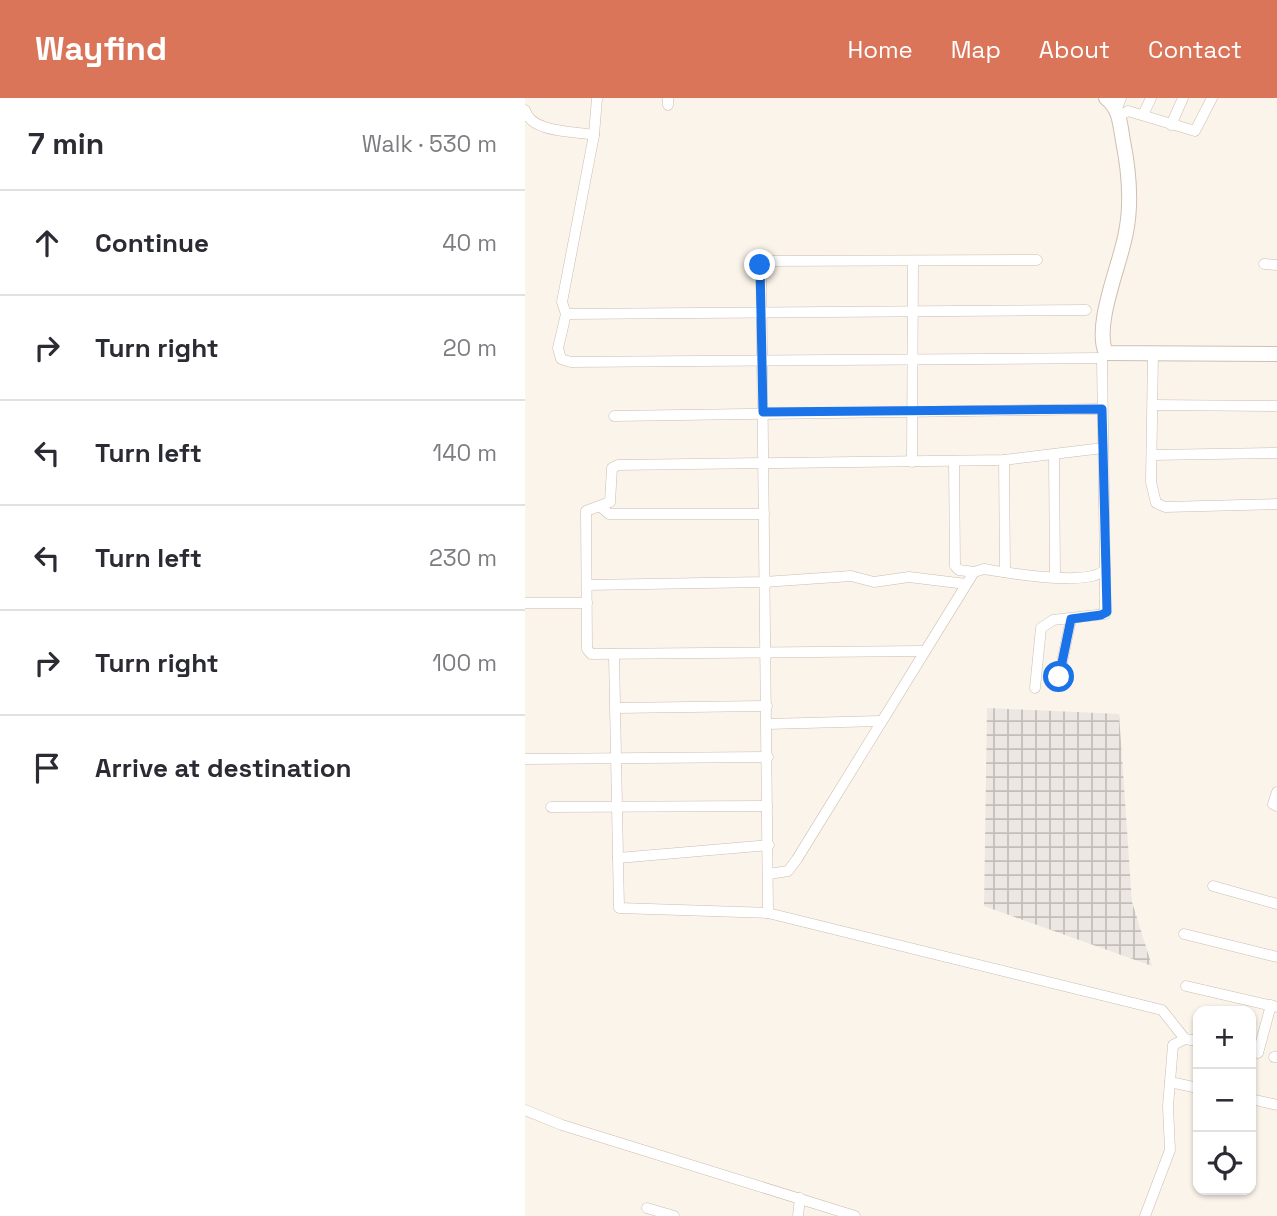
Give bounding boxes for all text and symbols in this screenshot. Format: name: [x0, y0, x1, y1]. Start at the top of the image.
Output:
text: Wayfind: [35, 28, 167, 70]
text: Home: [847, 34, 913, 65]
text: Map: [951, 34, 1001, 65]
text: About: [1039, 34, 1110, 65]
text: Contact: [1148, 34, 1242, 65]
text: 7 min: [28, 124, 104, 163]
text: Walk · 530 m: [362, 129, 497, 159]
icon: ahead: [28, 224, 66, 262]
text: Continue: [95, 226, 209, 260]
text: 40 m: [442, 228, 497, 258]
route end: [744, 249, 775, 280]
icon: right: [28, 329, 66, 367]
text: Turn right: [95, 331, 219, 365]
text: 20 m: [443, 333, 497, 363]
icon: left: [28, 434, 66, 472]
text: Turn left: [95, 436, 202, 470]
text: 140 m: [433, 438, 497, 468]
icon: left: [28, 539, 66, 577]
text: Turn left: [95, 541, 202, 575]
text: 230 m: [429, 543, 497, 573]
icon: right: [28, 644, 66, 682]
text: Turn right: [95, 646, 219, 680]
text: 100 m: [432, 648, 497, 678]
route start: [1043, 661, 1074, 692]
icon: arrive: [28, 749, 66, 787]
text: Arrive at destination: [95, 751, 352, 785]
map controls: [1193, 1006, 1256, 1195]
button: +: [1193, 1006, 1256, 1069]
button: −: [1193, 1069, 1256, 1132]
button: locate: [1193, 1132, 1256, 1195]

